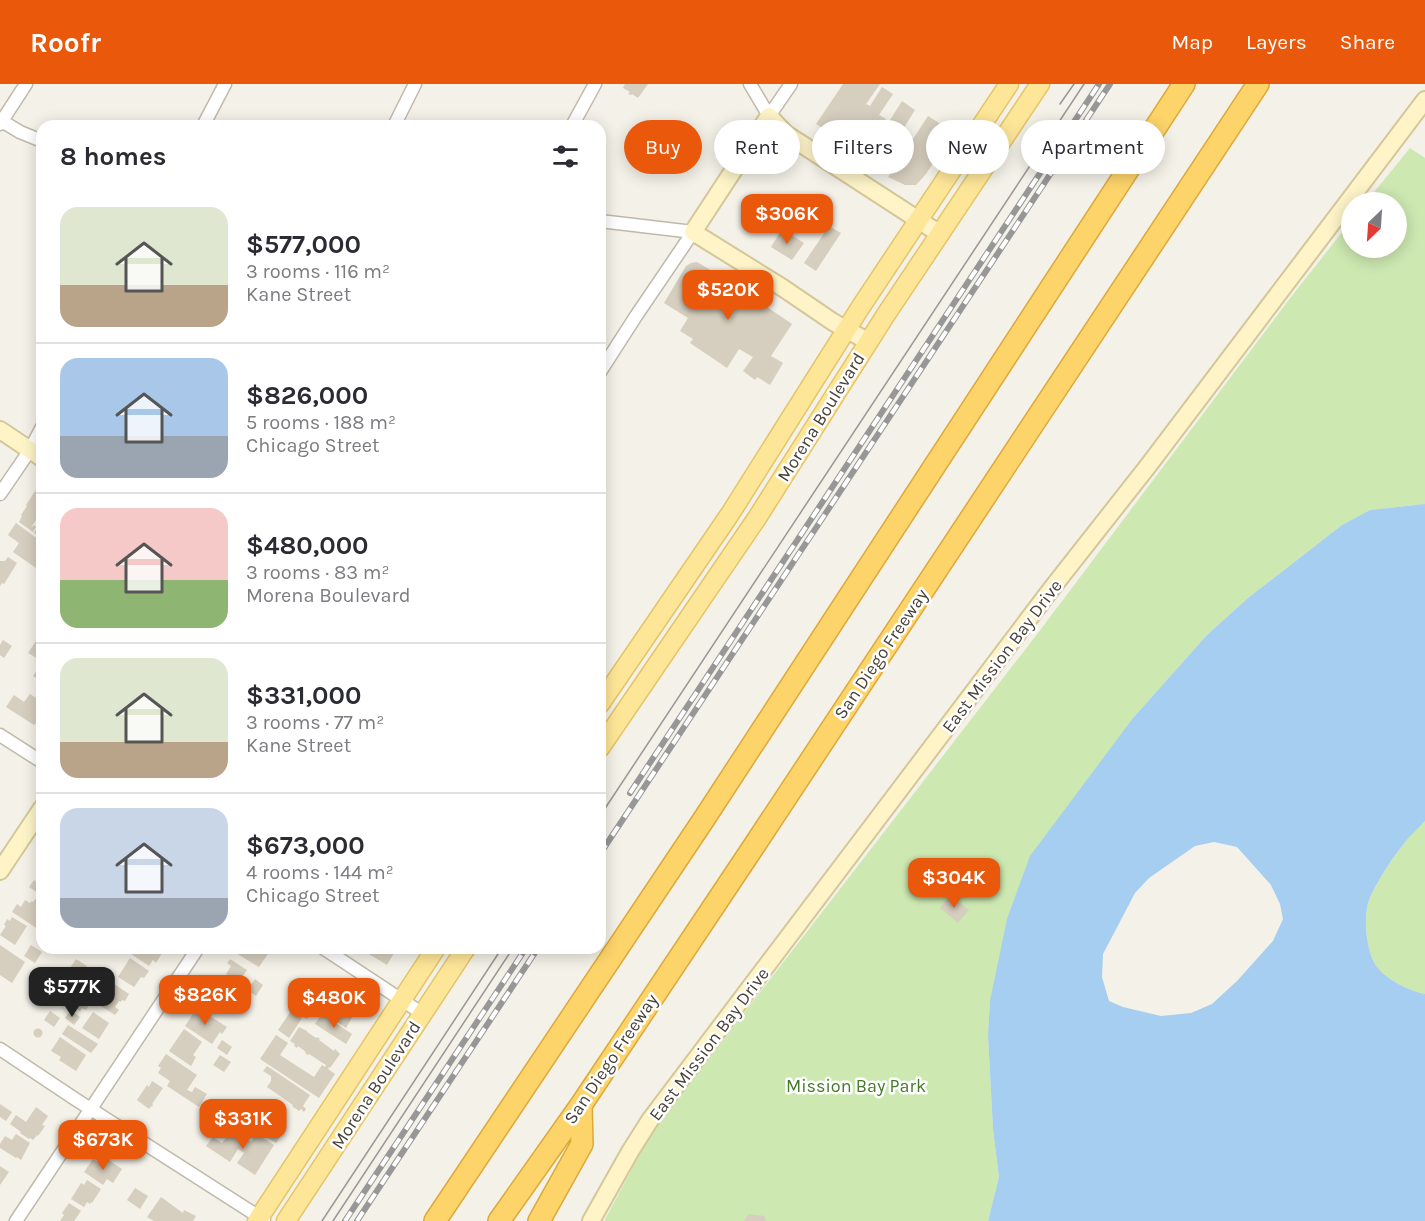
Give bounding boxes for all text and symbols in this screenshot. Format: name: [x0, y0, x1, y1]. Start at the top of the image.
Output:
text: Roofr: [30, 26, 101, 59]
text: Map: [1171, 30, 1213, 54]
text: Layers: [1246, 30, 1307, 54]
text: Share: [1340, 30, 1395, 54]
chip: Buy: [624, 120, 702, 174]
chip: Rent: [714, 120, 800, 174]
chip: Filters: [812, 120, 914, 174]
chip: New: [926, 120, 1009, 174]
chip: Apartment: [1021, 120, 1165, 174]
icon: filters: [549, 140, 582, 173]
text: 8 homes: [60, 141, 166, 172]
north arrow: [1341, 192, 1407, 258]
map controls: [1341, 192, 1407, 258]
pin: $306K: [745, 194, 829, 245]
text: $306K: [755, 202, 819, 225]
text: $577,000: [246, 229, 361, 260]
icon: home: [108, 231, 180, 303]
text: 3 rooms · 116 m²: [246, 260, 390, 283]
pin: $520K: [686, 270, 770, 321]
text: $520K: [696, 278, 760, 301]
text: Kane Street: [246, 283, 351, 306]
street label: Morena Boulevard: [772, 348, 870, 486]
text: $826,000: [246, 380, 368, 411]
icon: home: [108, 382, 180, 454]
text: 5 rooms · 188 m²: [246, 411, 396, 434]
text: Chicago Street: [246, 434, 380, 457]
text: $480,000: [246, 530, 369, 561]
icon: home: [108, 532, 180, 604]
text: 3 rooms · 83 m²: [246, 561, 390, 584]
street label: East Mission Bay Drive: [937, 575, 1067, 737]
text: Morena Boulevard: [246, 584, 411, 607]
street label: San Diego Freeway: [829, 584, 933, 723]
text: $331,000: [246, 680, 361, 711]
icon: home: [108, 682, 180, 754]
text: 3 rooms · 77 m²: [246, 711, 384, 734]
text: Kane Street: [246, 734, 351, 757]
text: $673,000: [246, 830, 365, 861]
icon: home: [108, 832, 180, 904]
pin: $304K: [912, 858, 996, 909]
text: 4 rooms · 144 m²: [246, 861, 394, 884]
text: $304K: [922, 866, 986, 889]
text: Chicago Street: [246, 884, 380, 907]
street label: East Mission Bay Drive: [644, 963, 774, 1125]
pin: $577K: [30, 967, 114, 1018]
text: $577K: [43, 975, 101, 998]
pin: $826K: [163, 975, 247, 1026]
pin: $480K: [292, 978, 376, 1029]
text: $826K: [173, 983, 237, 1006]
text: $480K: [302, 986, 366, 1009]
street label: San Diego Freeway: [559, 989, 663, 1128]
street label: Morena Boulevard: [326, 1017, 426, 1153]
park label: Mission Bay Park: [786, 1075, 926, 1097]
pin: $331K: [201, 1099, 285, 1150]
text: $331K: [214, 1107, 272, 1130]
pin: $673K: [61, 1120, 145, 1171]
text: $673K: [72, 1128, 134, 1151]

